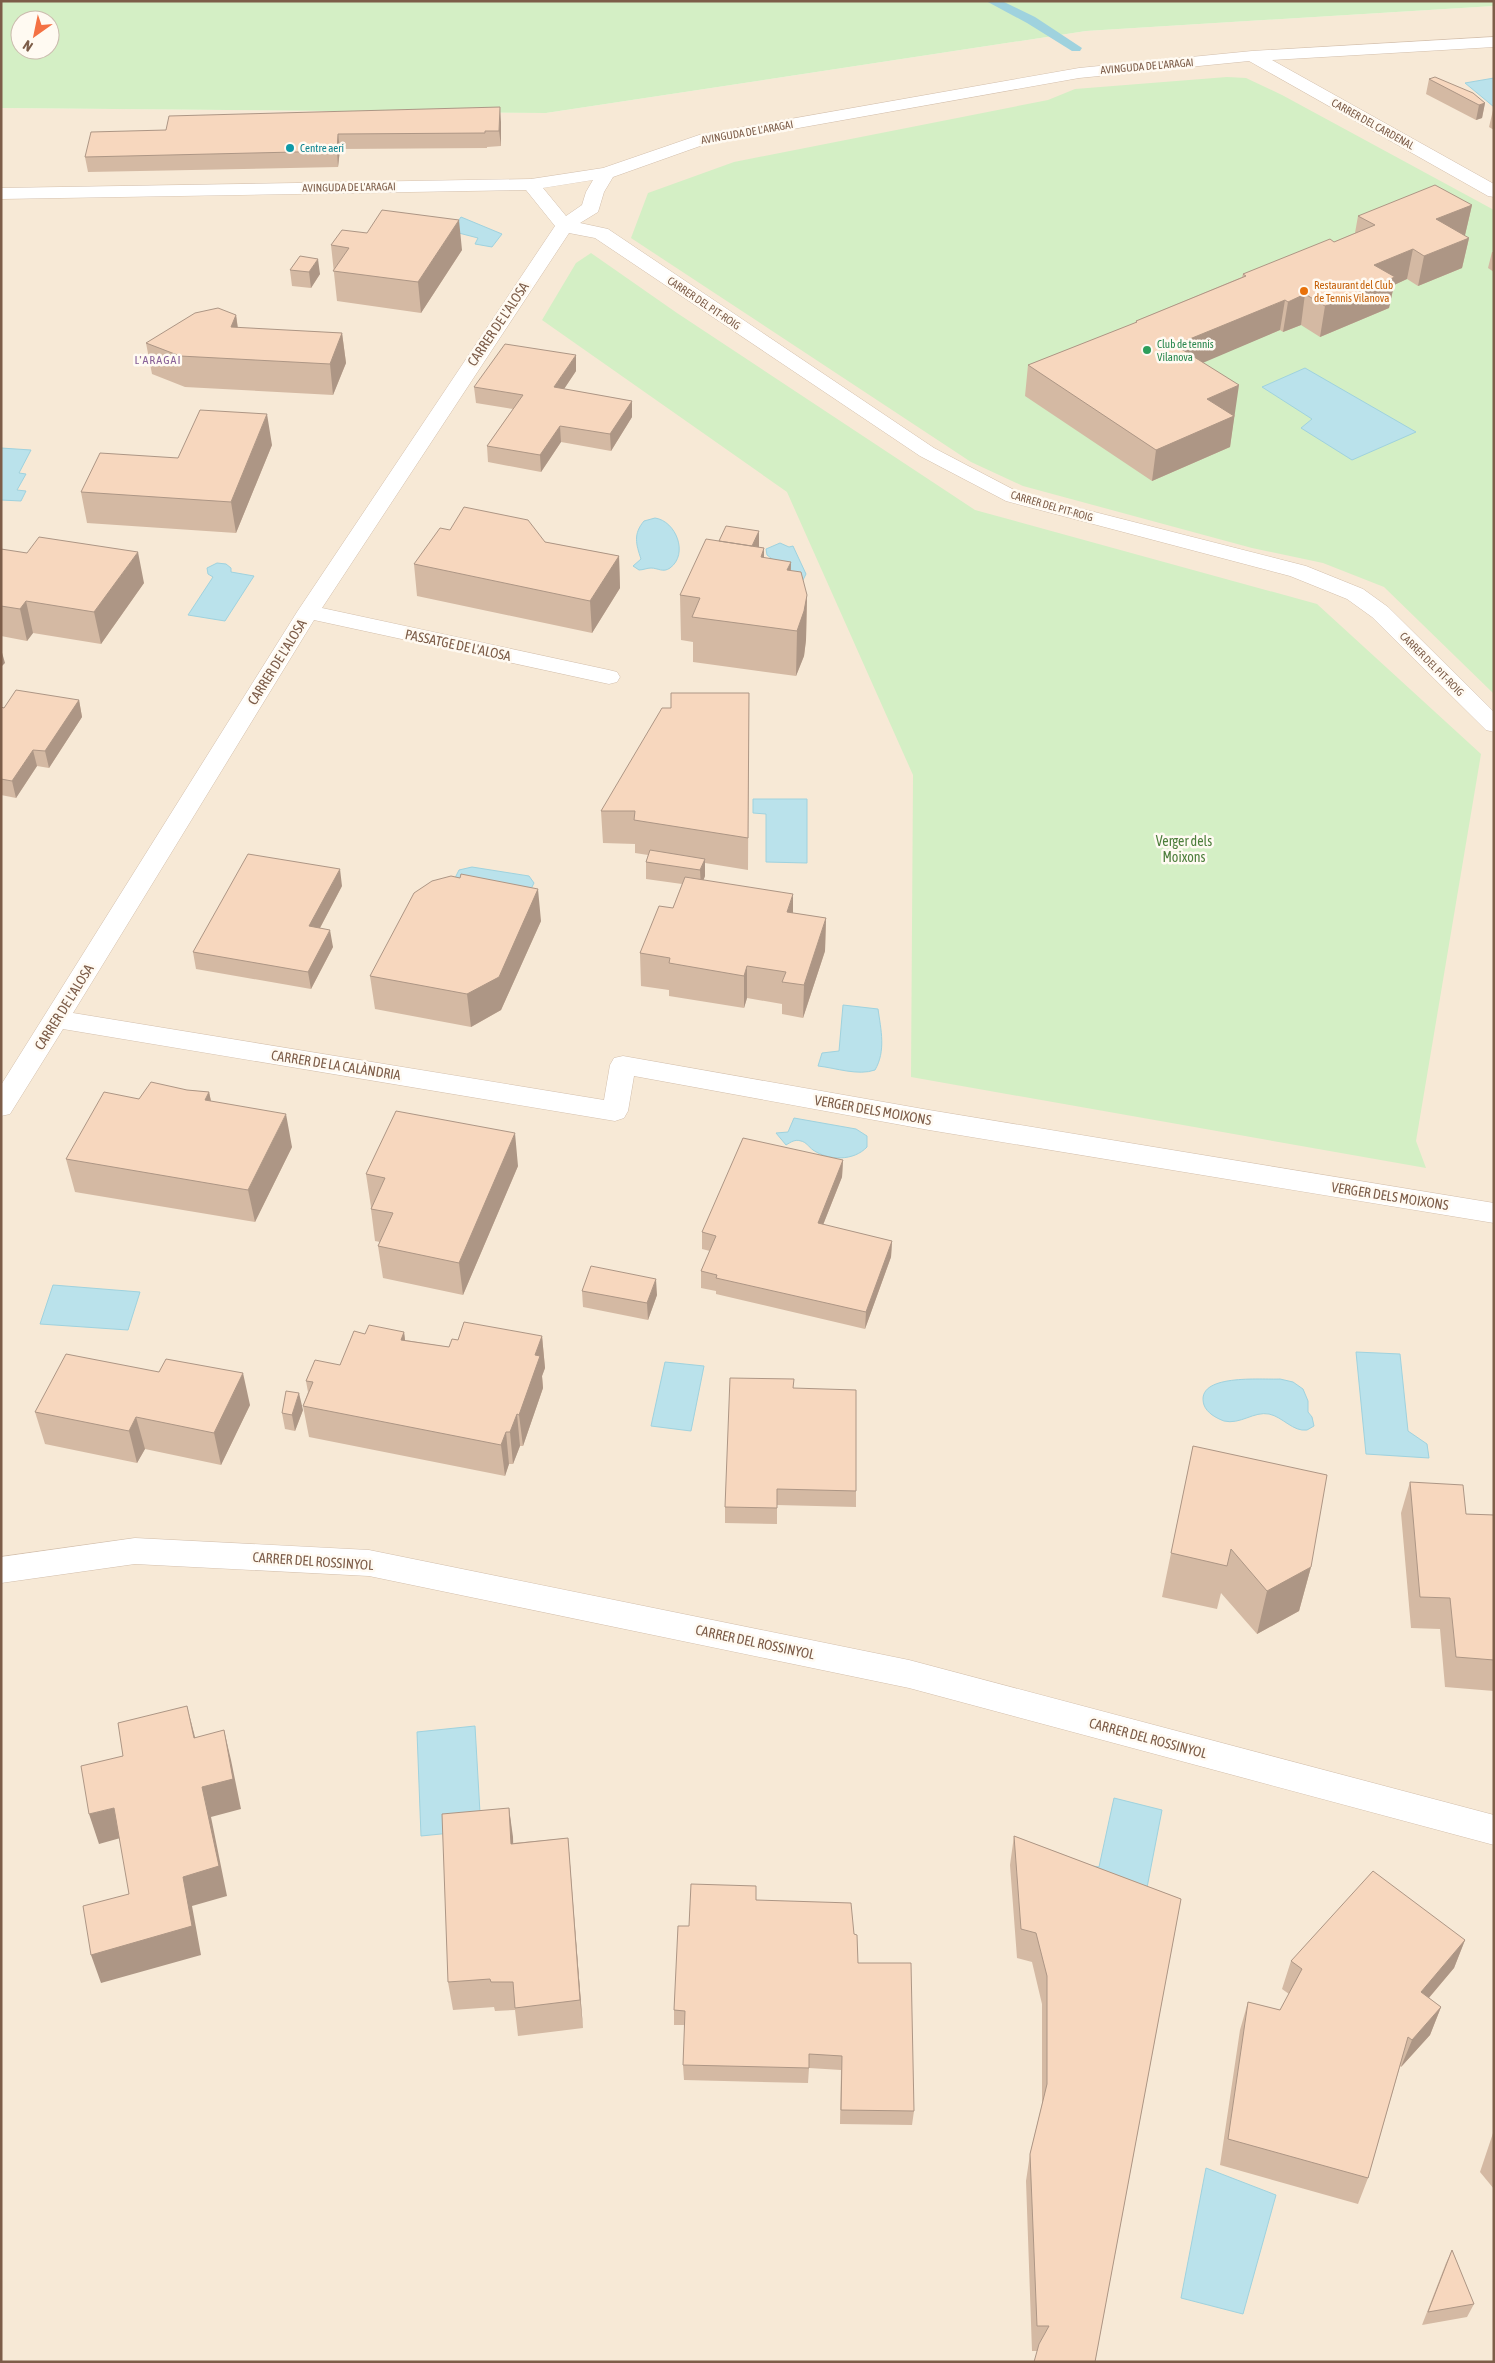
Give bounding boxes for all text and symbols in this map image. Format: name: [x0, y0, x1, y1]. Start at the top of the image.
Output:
north arrow: [10, 10, 60, 60]
text: N: [20, 37, 36, 55]
street label: AVINGUDA DE L'ARAGAI: [1100, 56, 1194, 76]
street label: CARRER DEL CARDENAL: [1330, 96, 1417, 152]
street label: AVINGUDA DE L'ARAGAI: [700, 118, 794, 146]
marker: Centre aeri: [284, 142, 296, 154]
place label: Centre aeri: [300, 142, 344, 154]
street label: AVINGUDA DE L'ARAGAI: [302, 180, 396, 194]
street label: CARRER DEL PIT-ROIG: [665, 274, 743, 332]
street label: CARRER DE L'ALOSA: [464, 279, 532, 369]
place label: Restaurant del Club de Tennis Vilanova: [1314, 279, 1393, 304]
marker: Restaurant del Club de Tennis Vilanova: [1298, 285, 1310, 297]
place label: Club de tennis Vilanova: [1157, 338, 1214, 363]
marker: Club de tennis Vilanova: [1141, 344, 1153, 356]
district label: L'ARAGAI: [134, 353, 182, 367]
street label: CARRER DEL PIT-ROIG: [1009, 488, 1095, 524]
street label: CARRER DE L'ALOSA: [244, 616, 310, 708]
street label: PASSATGE DE L'ALOSA: [403, 626, 513, 664]
street label: CARRER DEL PIT-ROIG: [1398, 630, 1467, 699]
park label: Verger dels Moixons: [1156, 833, 1212, 865]
street label: CARRER DE L'ALOSA: [31, 961, 97, 1053]
street label: CARRER DE LA CALÀNDRIA: [270, 1047, 402, 1083]
street label: VERGER DELS MOIXONS: [813, 1092, 933, 1128]
street label: VERGER DELS MOIXONS: [1330, 1179, 1450, 1213]
street label: CARRER DEL ROSSINYOL: [252, 1549, 375, 1573]
street label: CARRER DEL ROSSINYOL: [694, 1622, 817, 1663]
street label: CARRER DEL ROSSINYOL: [1087, 1715, 1209, 1762]

